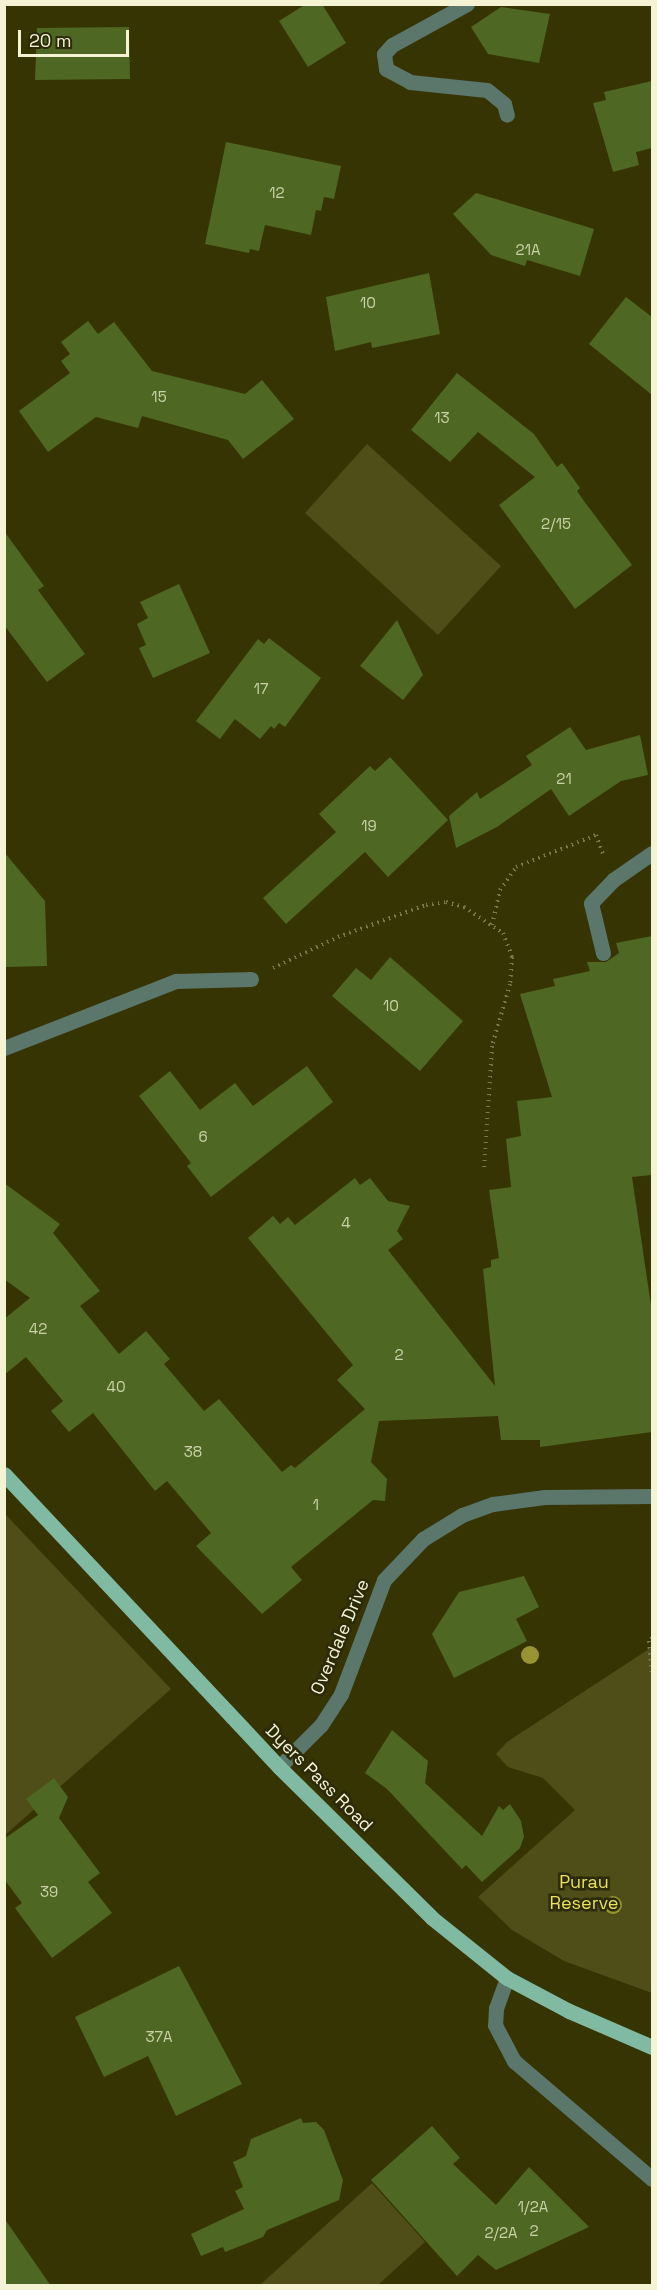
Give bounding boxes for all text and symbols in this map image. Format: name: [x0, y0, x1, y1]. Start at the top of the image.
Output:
scale bar: [21, 18, 132, 56]
text: 20 m: [29, 29, 72, 52]
house number: 12: [269, 184, 285, 202]
house number: 21A: [516, 241, 540, 259]
house number: 10: [360, 294, 376, 312]
house number: 15: [151, 388, 167, 406]
house number: 13: [434, 409, 450, 427]
house number: 2/15: [541, 515, 571, 533]
house number: 17: [254, 680, 268, 698]
house number: 21: [556, 770, 572, 788]
house number: 19: [361, 817, 377, 835]
house number: 10: [383, 997, 399, 1015]
house number: 6: [198, 1128, 208, 1146]
house number: 4: [341, 1214, 351, 1232]
house number: 42: [29, 1320, 47, 1338]
house number: 2: [394, 1346, 404, 1364]
house number: 40: [107, 1378, 125, 1396]
house number: 38: [184, 1443, 202, 1461]
house number: 1: [313, 1496, 319, 1514]
street label: Overdale Drive: [306, 1576, 374, 1698]
street label: Dyers Pass Road: [261, 1720, 377, 1836]
park label: Purau Reserve: [550, 1872, 618, 1914]
house number: 39: [40, 1883, 58, 1901]
house number: 37A: [146, 2028, 172, 2046]
house number: 1/2A: [518, 2198, 548, 2216]
house number: 2: [529, 2222, 539, 2240]
house number: 2/2A: [484, 2224, 518, 2242]

